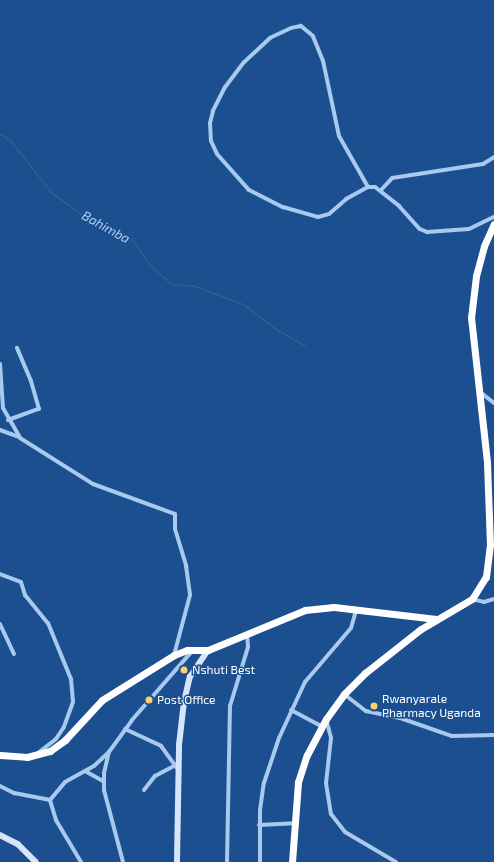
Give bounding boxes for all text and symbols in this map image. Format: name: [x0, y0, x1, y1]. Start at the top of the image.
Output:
water label: Bahimba: [79, 207, 133, 247]
place label: Nshuti Best: [192, 663, 255, 677]
marker: Nshuti Best: [179, 665, 189, 675]
place label: Rwanyarale Pharmacy Uganda: [382, 692, 481, 720]
place label: Post Office: [157, 693, 216, 707]
marker: Post Office: [144, 695, 154, 705]
marker: Rwanyarale Pharmacy Uganda: [369, 701, 379, 711]

